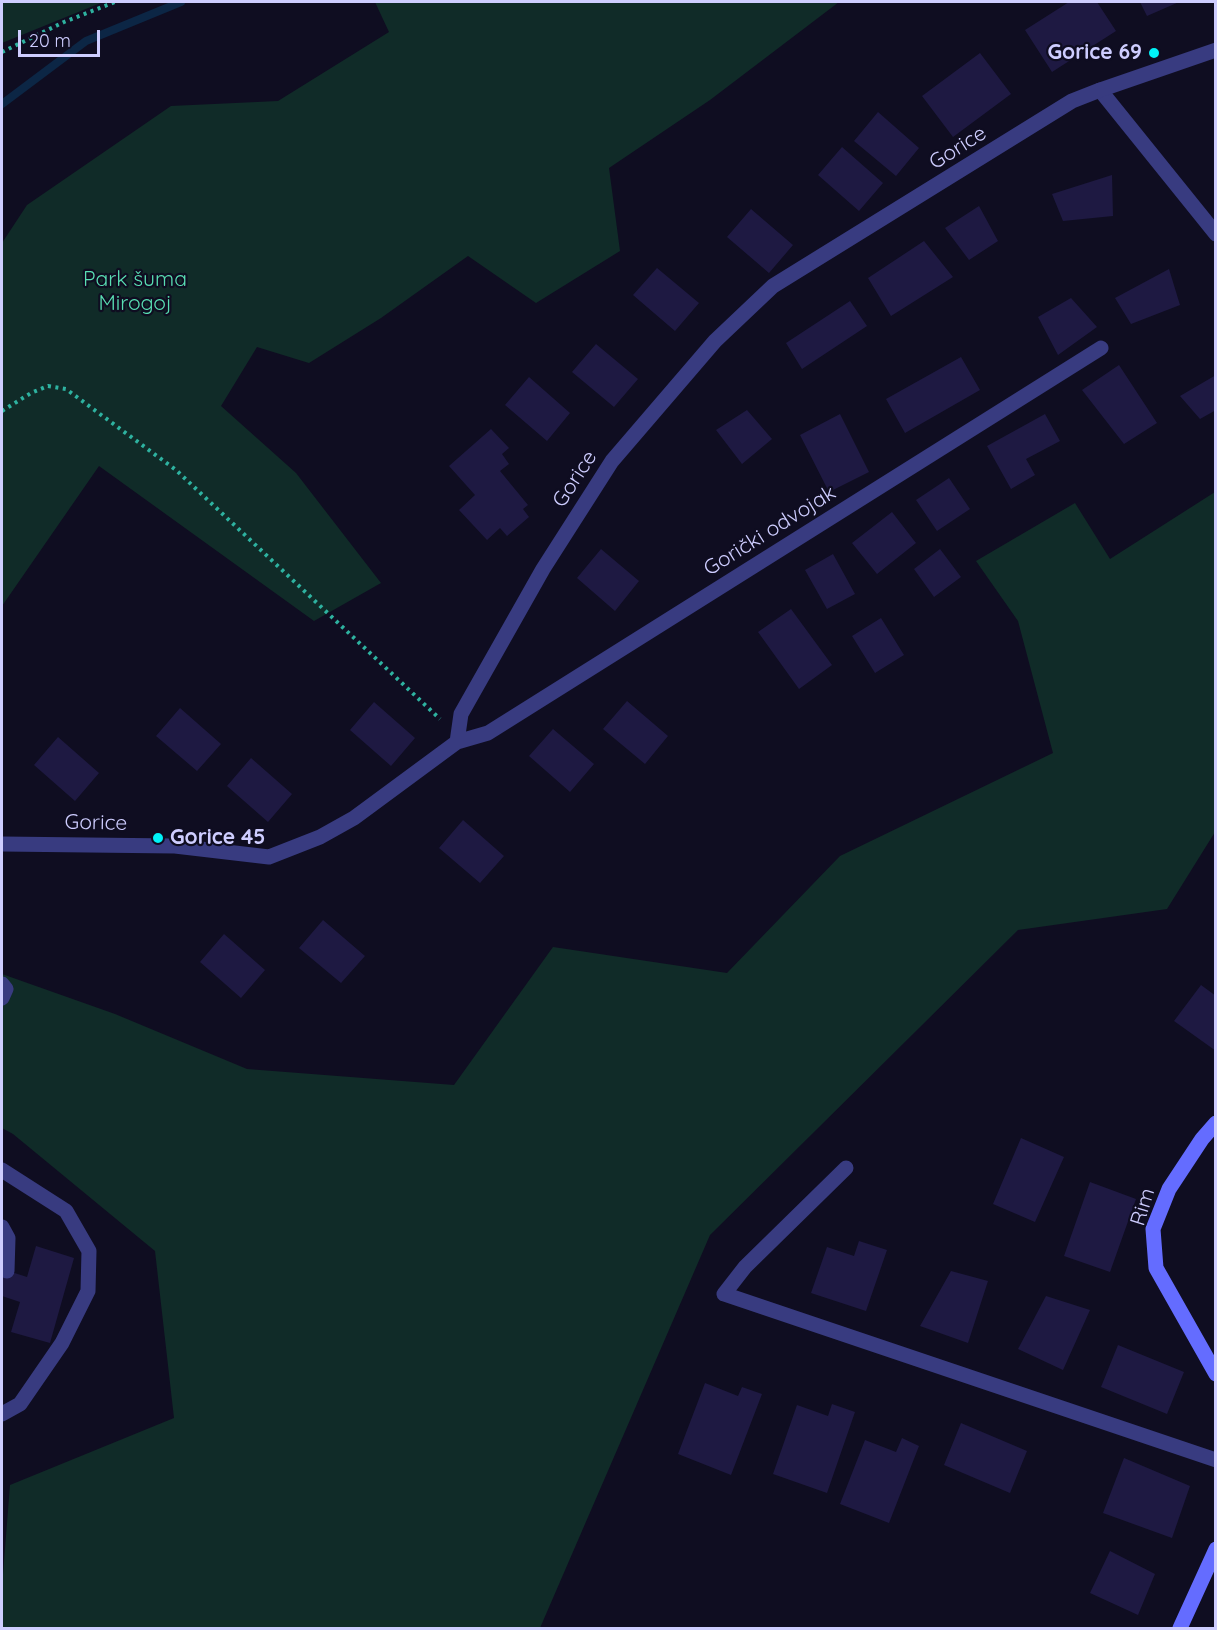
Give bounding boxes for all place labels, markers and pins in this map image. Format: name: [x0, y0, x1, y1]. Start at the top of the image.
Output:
place label: Gorice 69: [1047, 40, 1142, 66]
marker: Gorice 69: [1147, 46, 1161, 60]
place label: Gorice 45: [170, 825, 265, 851]
marker: Gorice 45: [151, 831, 165, 845]

